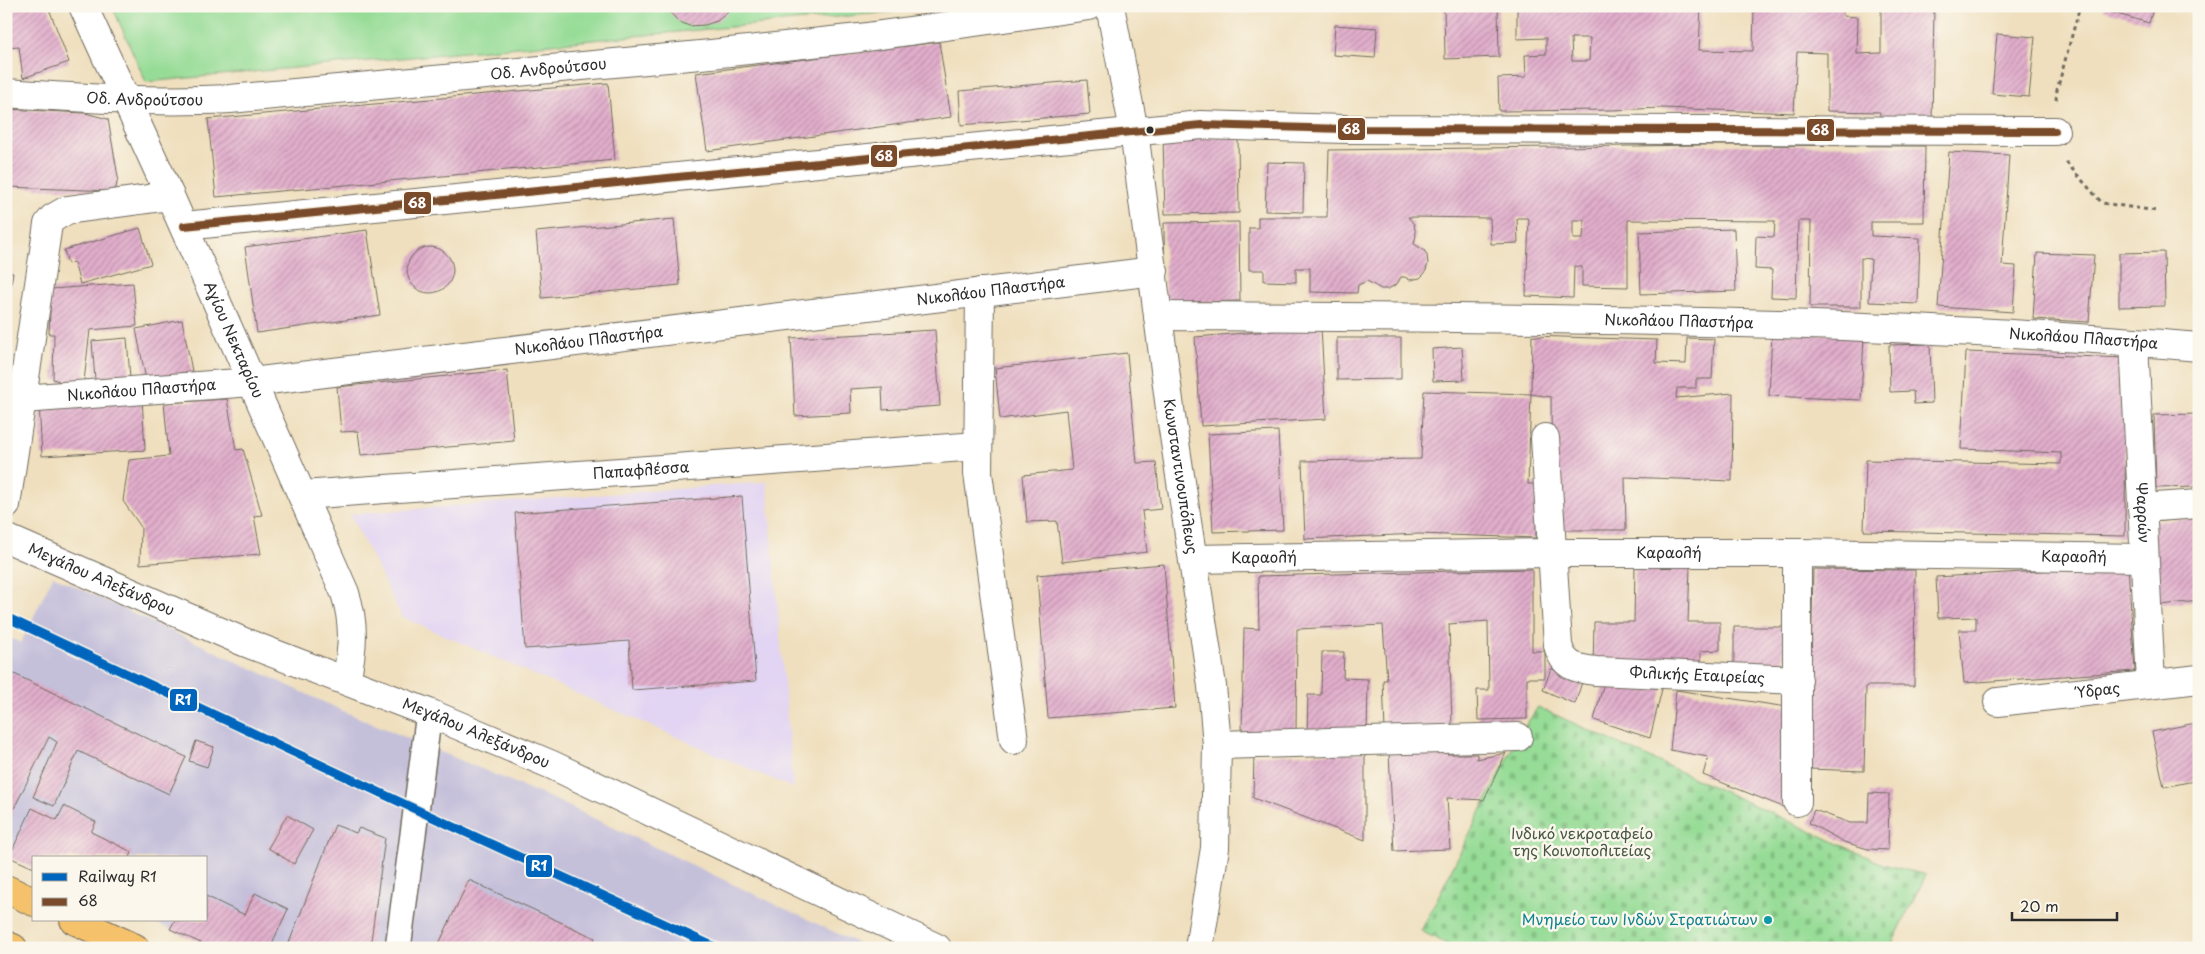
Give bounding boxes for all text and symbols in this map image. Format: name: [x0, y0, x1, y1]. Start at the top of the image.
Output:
street label: Οδ. Ανδρούτσου: [489, 51, 608, 85]
street label: Οδ. Ανδρούτσου: [86, 85, 203, 110]
line badge: 68: [1337, 117, 1366, 141]
text: 68: [1342, 118, 1361, 139]
line badge: 68: [1806, 118, 1835, 142]
text: 68: [1811, 119, 1830, 140]
unlabelled marker: [1145, 125, 1155, 135]
line badge: 68: [870, 144, 898, 168]
text: 68: [875, 145, 894, 166]
line badge: 68: [403, 191, 432, 215]
text: 68: [408, 192, 427, 213]
street label: Νικολάου Πλαστήρα: [915, 269, 1066, 310]
street label: Αγίου Νεκταρίου: [199, 277, 271, 401]
street label: Νικολάου Πλαστήρα: [1604, 307, 1754, 333]
street label: Νικολάου Πλαστήρα: [513, 318, 664, 360]
street label: Νικολάου Πλαστήρα: [2008, 321, 2159, 354]
street label: Νικολάου Πλαστήρα: [66, 372, 217, 406]
street label: Κωνσταντινουπόλεως: [1159, 397, 1205, 556]
street label: Παπαφλέσσα: [592, 454, 690, 484]
street label: Ψαρρών: [2131, 482, 2157, 544]
street label: Μεγάλου Αλεξάνδρου: [25, 536, 179, 620]
street label: Καραολή: [1636, 540, 1702, 563]
street label: Καραολή: [1231, 544, 1297, 568]
street label: Καραολή: [2041, 544, 2107, 567]
street label: Φιλικής Εταιρείας: [1629, 660, 1766, 689]
street label: Ύδρας: [2072, 675, 2121, 703]
line badge: R1: [169, 688, 198, 712]
text: R1: [175, 689, 192, 710]
street label: Μεγάλου Αλεξάνδρου: [399, 691, 554, 773]
park label: Ινδικό νεκροταφείο της Κοινοπολιτείας: [1511, 821, 1653, 861]
line badge: R1: [525, 854, 553, 878]
text: R1: [531, 855, 548, 876]
legend: [32, 856, 208, 922]
text: Railway R1: [78, 864, 157, 887]
text: 68: [78, 888, 98, 911]
scale bar: [2012, 889, 2118, 921]
text: 20 m: [2020, 894, 2059, 917]
place label: Μνημείο των Ινδών Στρατιώτων: [1522, 907, 1758, 930]
marker: Μνημείο των Ινδών Στρατιώτων: [1762, 914, 1774, 926]

